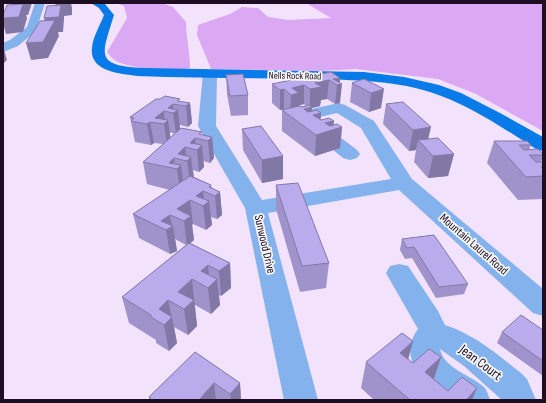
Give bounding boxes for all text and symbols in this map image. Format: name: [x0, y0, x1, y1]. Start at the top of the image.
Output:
street label: Nells Rock Road: [269, 70, 321, 82]
street label: Mountain Laurel Road: [436, 210, 511, 278]
street label: Sunwood Drive: [250, 213, 279, 275]
street label: Jean Court: [455, 340, 505, 384]

